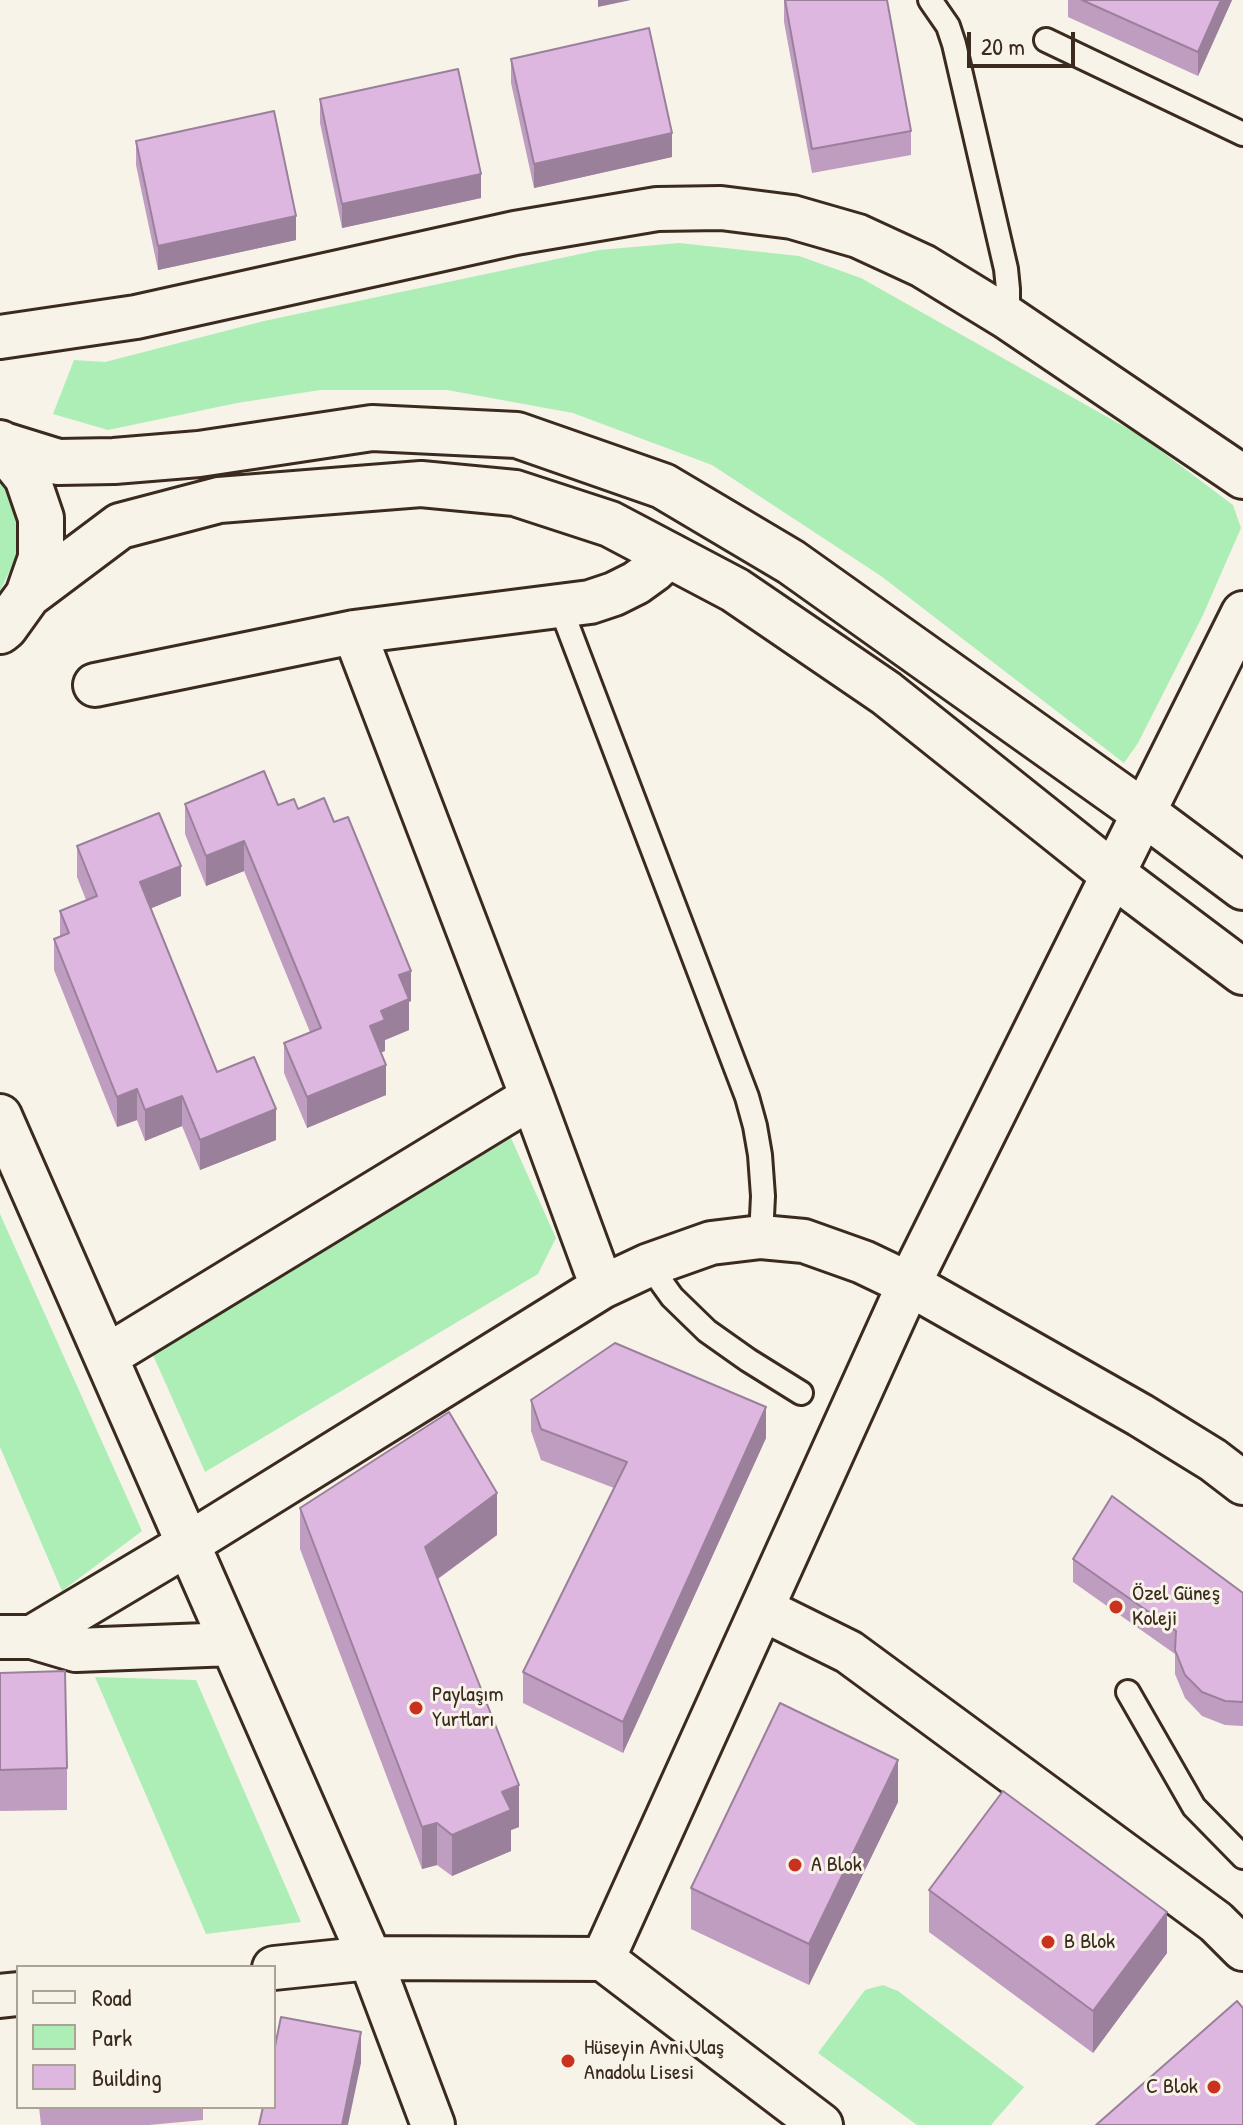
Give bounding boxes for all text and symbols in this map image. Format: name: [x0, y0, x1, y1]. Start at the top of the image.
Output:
scale bar: [971, 16, 1079, 66]
text: 20 m: [981, 30, 1025, 62]
place label: Özel Güneş Koleji: [1132, 1581, 1220, 1632]
marker: Özel Güneş Koleji: [1107, 1598, 1125, 1616]
place label: Paylaşım Yurtları: [432, 1682, 503, 1734]
marker: Paylaşım Yurtları: [407, 1699, 425, 1717]
place label: A Blok: [811, 1852, 862, 1878]
marker: A Blok: [786, 1856, 804, 1874]
place label: B Blok: [1064, 1929, 1115, 1955]
marker: B Blok: [1039, 1933, 1057, 1951]
legend: [16, 1965, 276, 2109]
text: Road: [92, 1981, 131, 2013]
text: Park: [92, 2021, 132, 2053]
place label: Hüseyin Avni Ulaş Anadolu Lisesi: [584, 2035, 724, 2086]
marker: Hüseyin Avni Ulaş Anadolu Lisesi: [559, 2052, 577, 2070]
text: Building: [92, 2061, 162, 2093]
place label: C Blok: [1146, 2074, 1198, 2100]
marker: C Blok: [1205, 2078, 1223, 2096]

